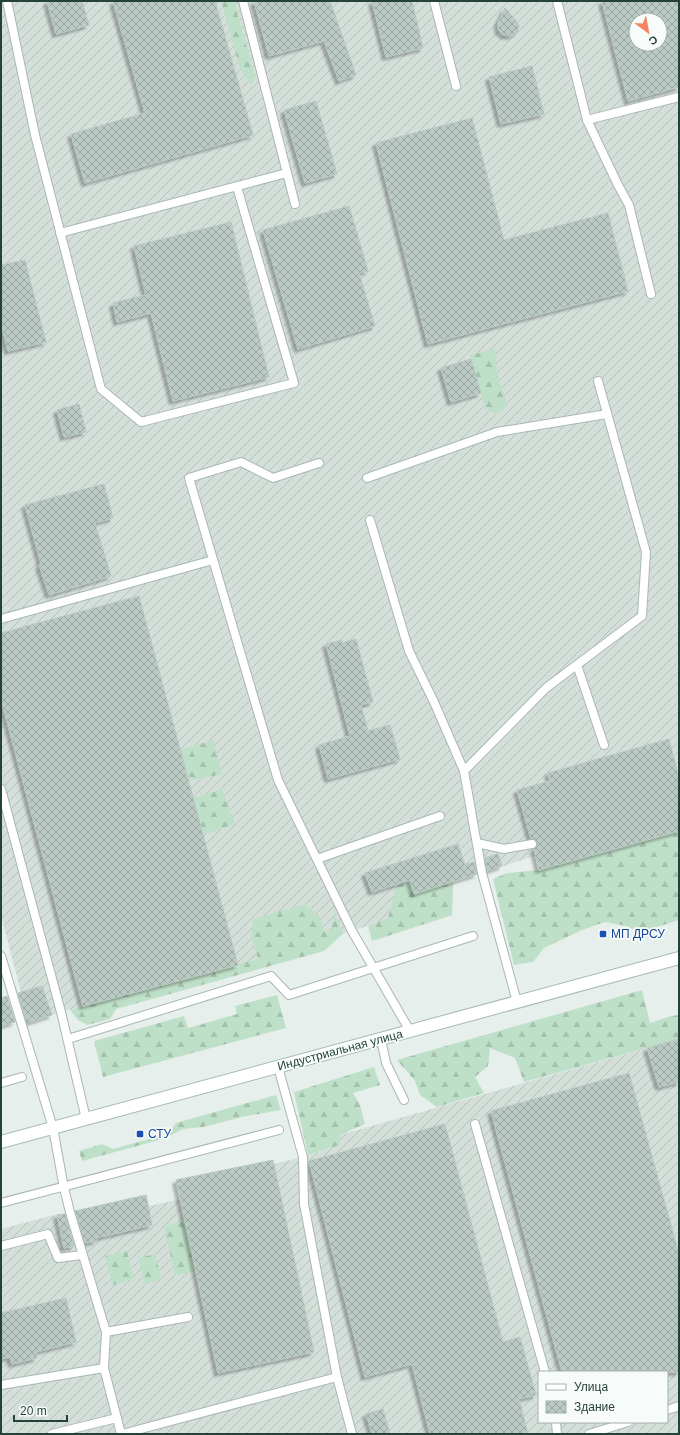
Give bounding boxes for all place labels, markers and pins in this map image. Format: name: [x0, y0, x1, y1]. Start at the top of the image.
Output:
place label: МП ДРСУ: [611, 927, 665, 941]
marker: МП ДРСУ: [598, 929, 608, 939]
place label: СТУ: [148, 1127, 172, 1141]
marker: СТУ: [135, 1129, 145, 1139]

